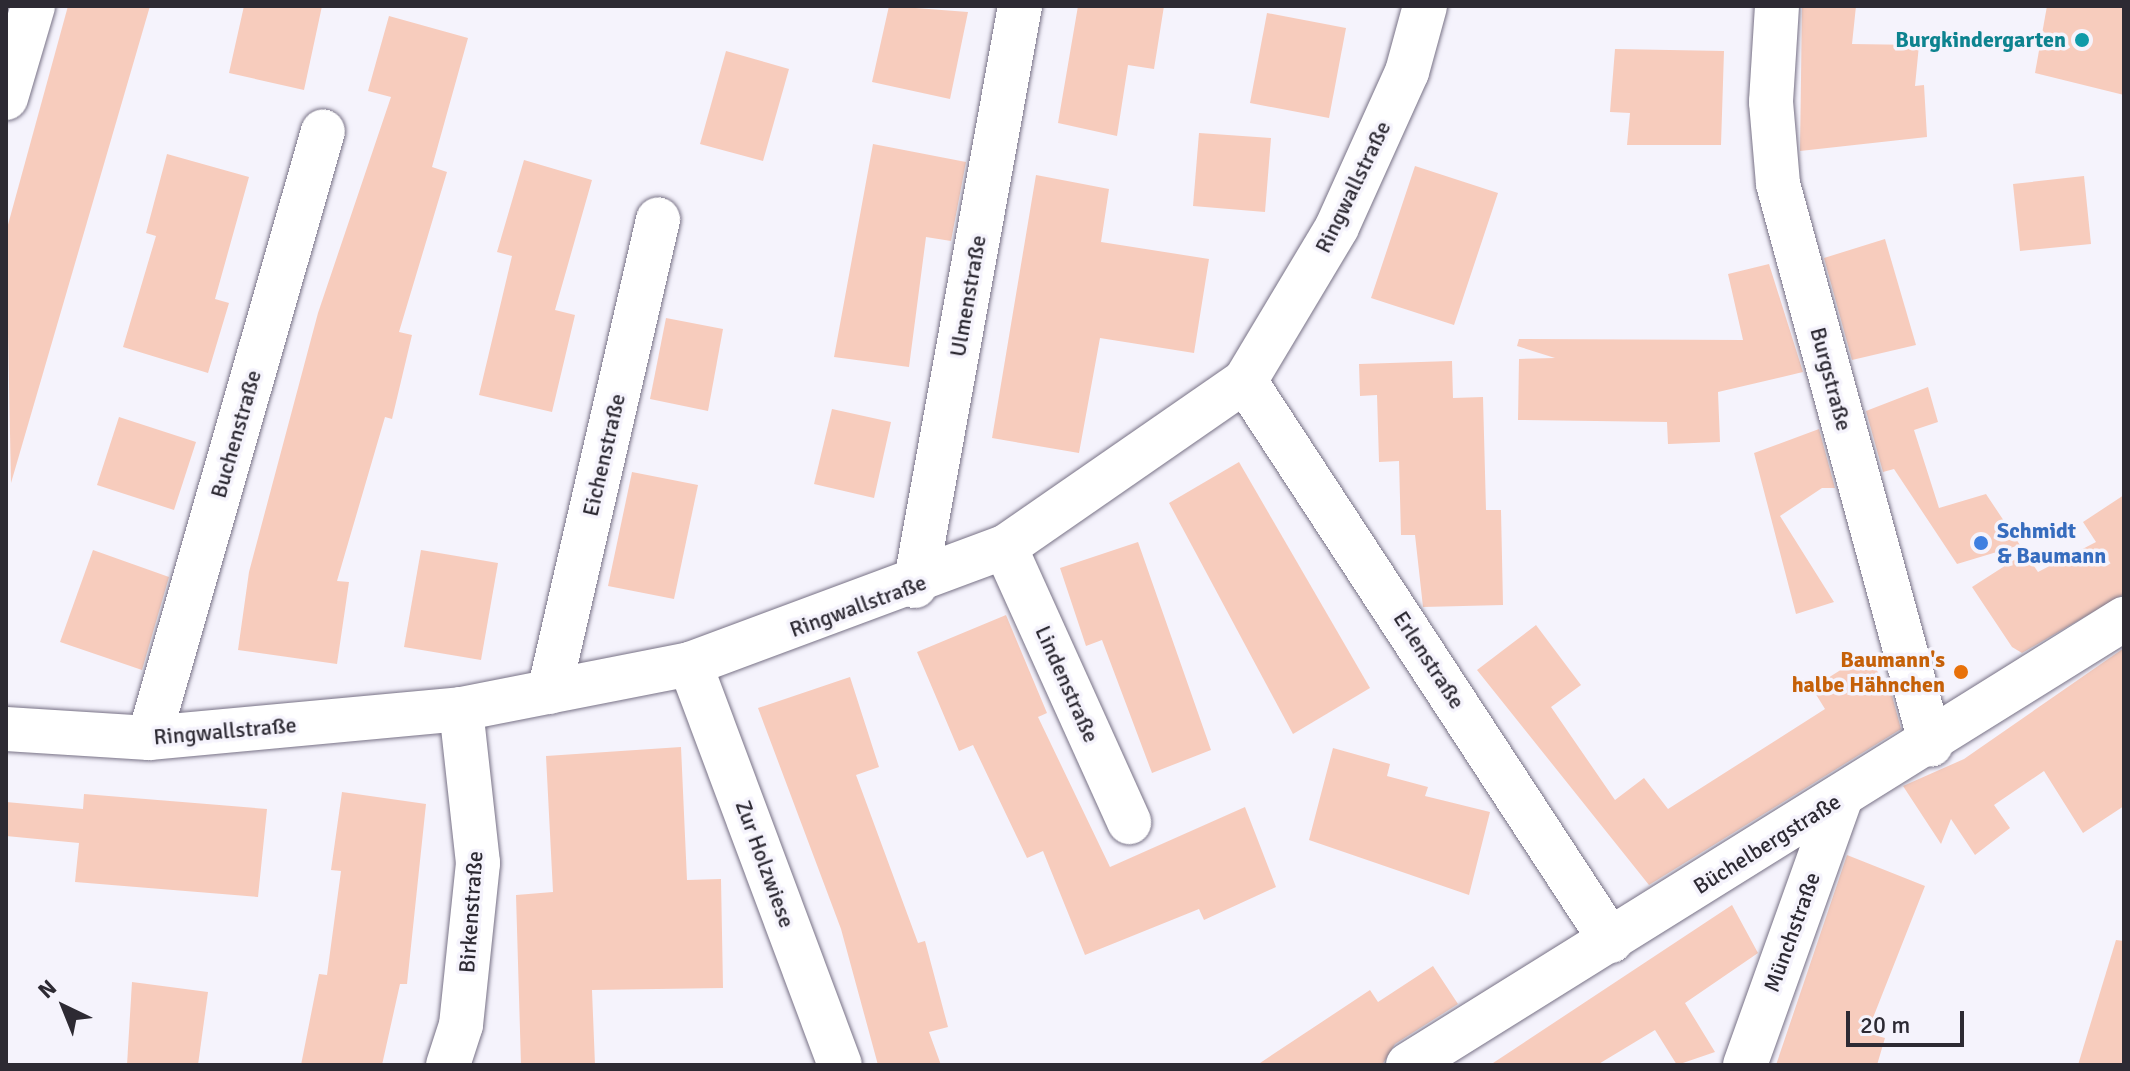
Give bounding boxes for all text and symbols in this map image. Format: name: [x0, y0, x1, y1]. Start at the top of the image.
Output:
place label: Burgkindergarten: [1895, 27, 2066, 53]
marker: Burgkindergarten: [2073, 31, 2091, 49]
street label: Ringwallstraße: [1310, 117, 1396, 257]
street label: Ulmenstraße: [944, 233, 992, 359]
street label: Burgstraße: [1805, 324, 1857, 434]
street label: Buchenstraße: [205, 367, 267, 501]
street label: Eichenstraße: [577, 391, 631, 519]
place label: Schmidt & Baumann: [1997, 517, 2106, 568]
marker: Schmidt & Baumann: [1972, 534, 1990, 552]
street label: Ringwallstraße: [786, 569, 930, 643]
street label: Erlenstraße: [1388, 606, 1470, 714]
street label: Lindenstraße: [1030, 622, 1104, 746]
place label: Baumann's halbe Hähnchen: [1792, 646, 1945, 698]
marker: Baumann's halbe Hähnchen: [1952, 663, 1970, 681]
street label: Ringwallstraße: [152, 712, 298, 750]
street label: Büchelbergstraße: [1689, 788, 1845, 900]
street label: Zur Holzwiese: [730, 797, 800, 931]
street label: Birkenstraße: [454, 850, 488, 974]
street label: Münchstraße: [1758, 869, 1826, 995]
north arrow: [24, 967, 104, 1047]
text: N: [32, 974, 62, 1004]
scale bar: [1850, 995, 1968, 1045]
text: 20 m: [1860, 1010, 1910, 1040]

